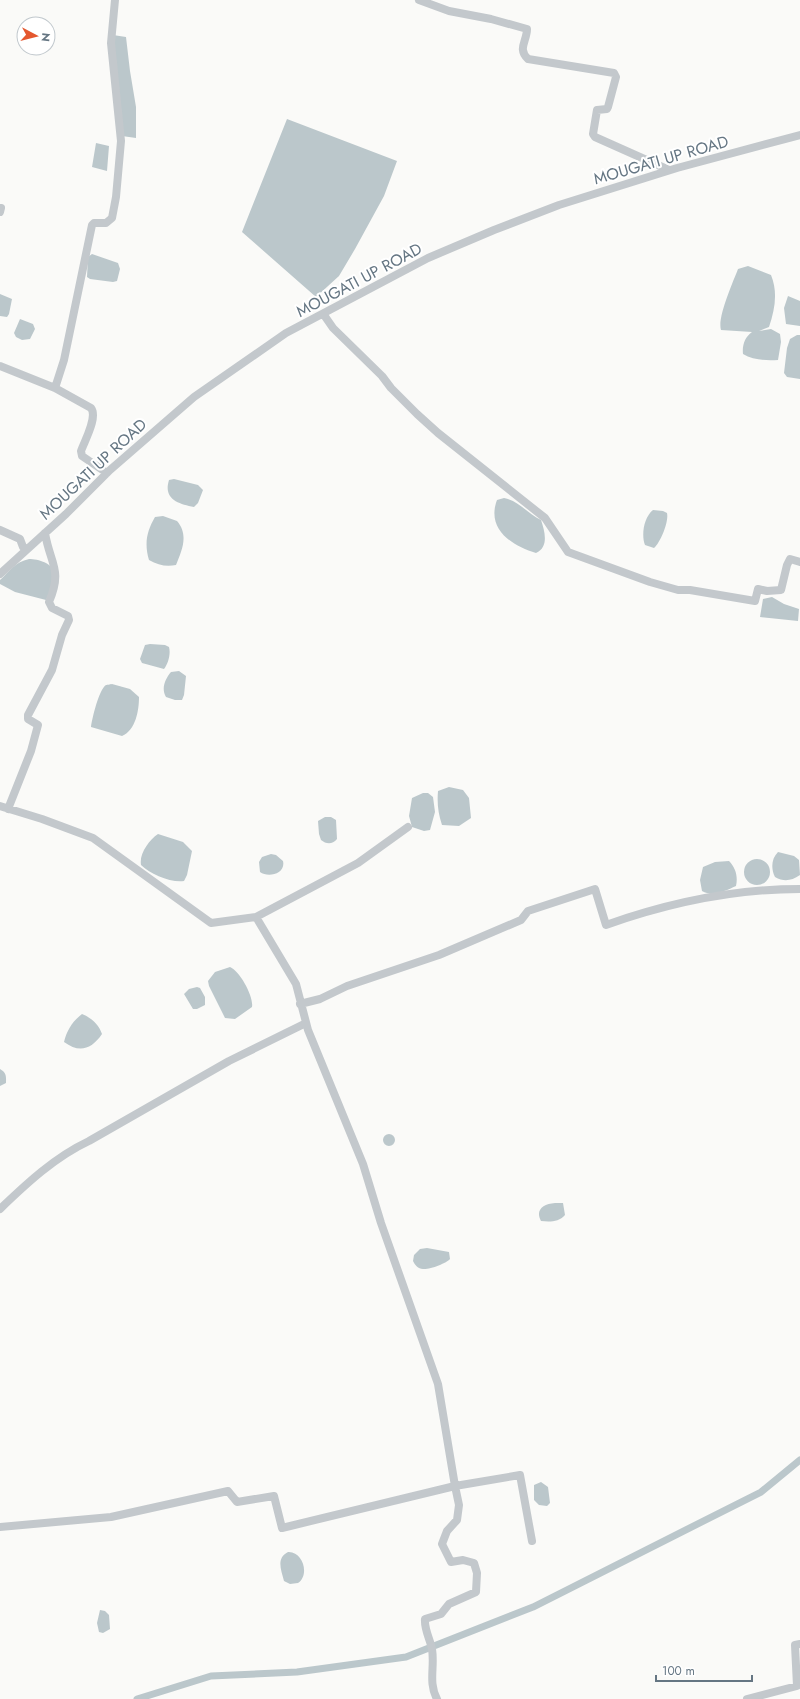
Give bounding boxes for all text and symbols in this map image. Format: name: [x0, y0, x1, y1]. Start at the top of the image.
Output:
north arrow: [16, 16, 56, 56]
text: N: [37, 32, 54, 43]
street label: MOUGATI UP ROAD: [591, 130, 731, 190]
street label: MOUGATI UP ROAD: [292, 237, 426, 323]
street label: MOUGATI UP ROAD: [34, 413, 152, 525]
scale bar: [656, 1657, 752, 1683]
text: 100 m: [662, 1662, 695, 1680]

